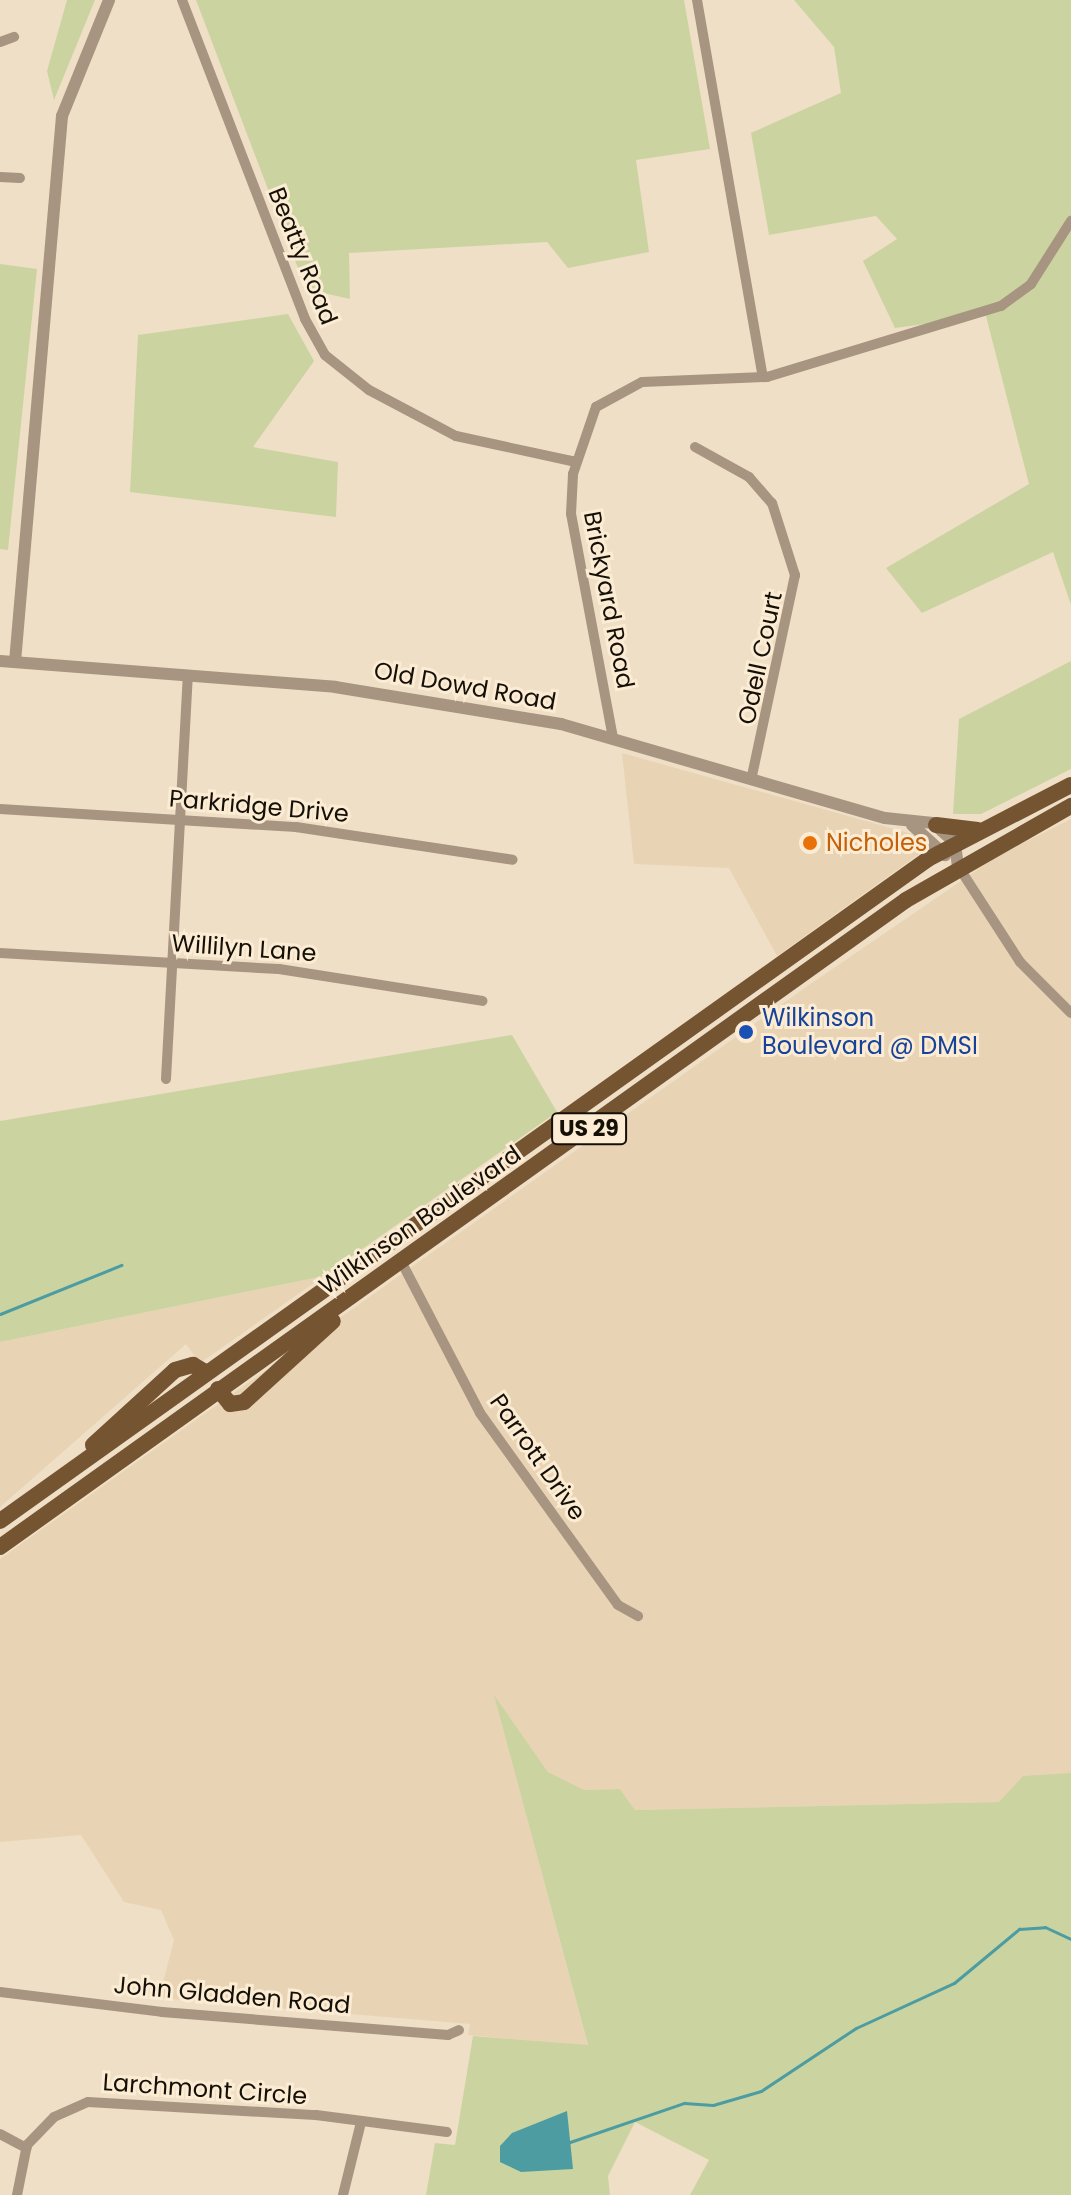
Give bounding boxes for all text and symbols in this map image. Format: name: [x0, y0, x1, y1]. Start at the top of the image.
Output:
street label: Beatty Road: [262, 183, 344, 329]
street label: Brickyard Road: [578, 509, 640, 691]
street label: Odell Court: [732, 589, 788, 727]
street label: Old Dowd Road: [372, 656, 558, 716]
street label: Parkridge Drive: [168, 784, 350, 828]
place label: Nicholes: [826, 829, 927, 857]
marker: Nicholes: [801, 834, 819, 852]
street label: Willilyn Lane: [171, 929, 317, 967]
place label: Wilkinson Boulevard @ DMSI: [762, 1004, 978, 1060]
marker: Wilkinson Boulevard @ DMSI: [737, 1023, 755, 1041]
road number: US 29: [551, 1111, 627, 1147]
street label: Wilkinson Boulevard: [314, 1139, 526, 1301]
street label: Parrott Drive: [484, 1388, 592, 1526]
street label: John Gladden Road: [112, 1970, 352, 2020]
street label: Larchmont Circle: [102, 2067, 308, 2111]

